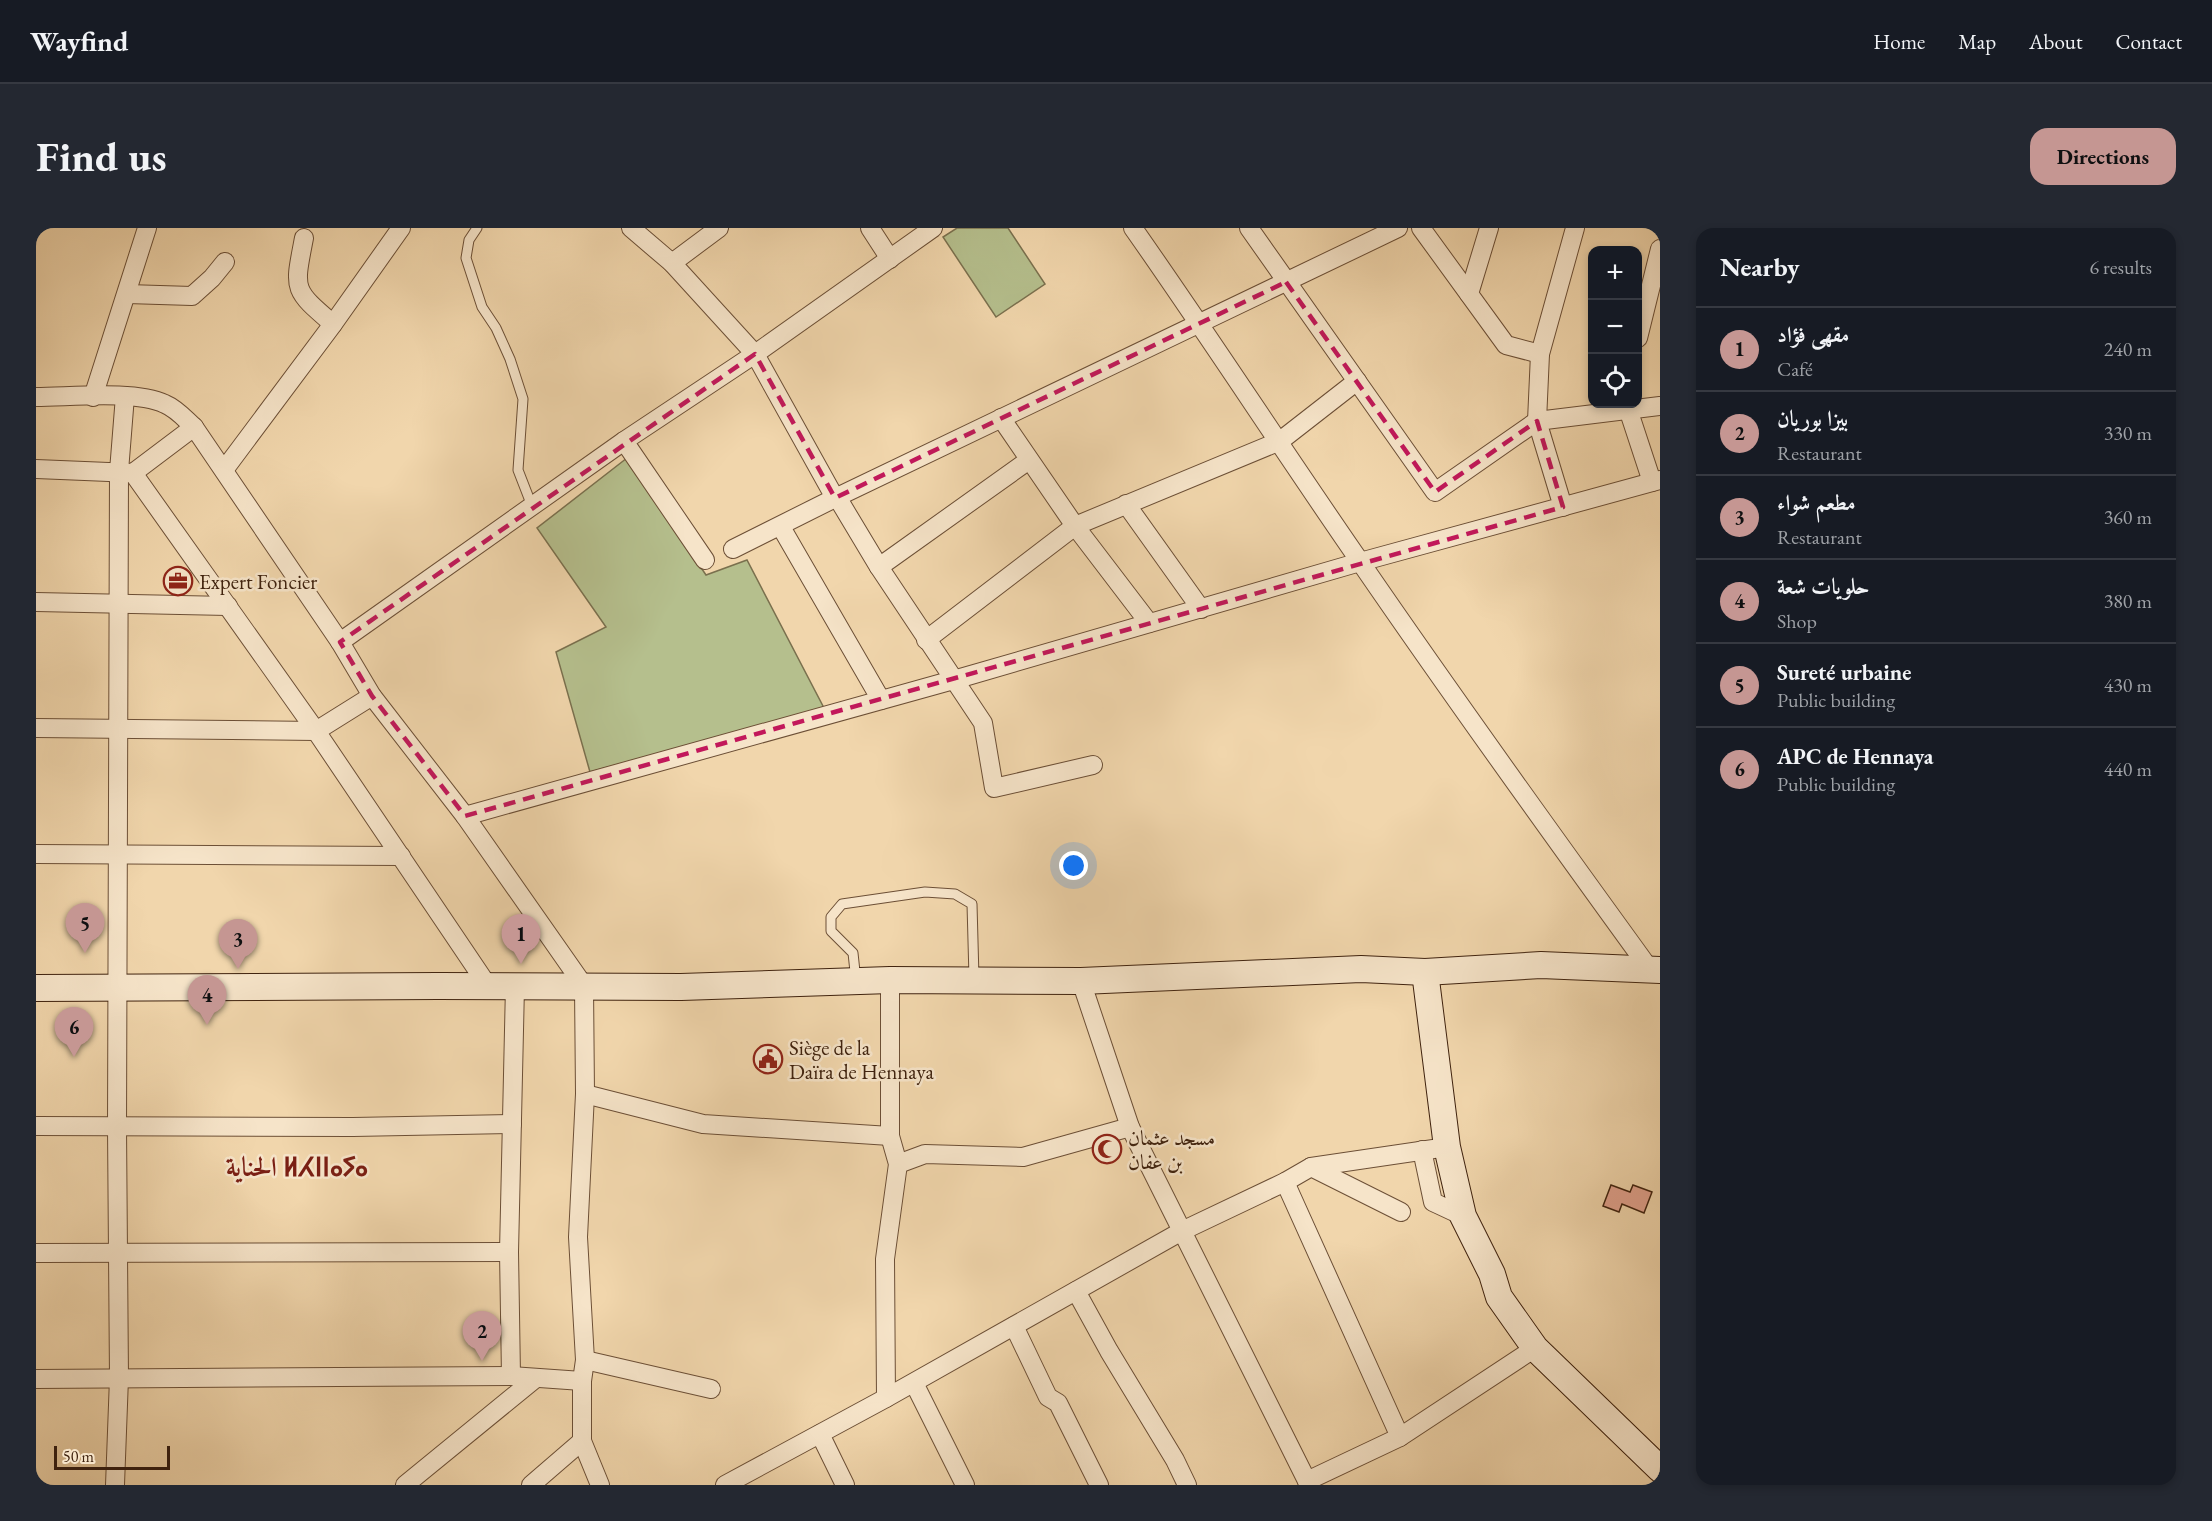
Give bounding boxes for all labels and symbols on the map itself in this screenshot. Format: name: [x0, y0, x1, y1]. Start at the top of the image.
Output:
office icon: Expert Foncier: [162, 565, 194, 597]
place label: Expert Foncier: [199, 568, 317, 595]
your location: [1059, 851, 1088, 880]
pin: 5: [65, 904, 104, 953]
pin: 1: [502, 914, 540, 964]
pin: 3: [218, 920, 258, 969]
pin: 4: [188, 976, 226, 1025]
pin: 6: [54, 1008, 93, 1057]
place label: Siège de la Daïra de Hennaya: [789, 1034, 934, 1085]
public building icon: Siège de la Daïra de Hennaya: [752, 1043, 784, 1075]
place label: مسجد عثمان بن عفان: [1128, 1124, 1215, 1175]
mosque icon: مسجد عثمان بن عفان: [1091, 1133, 1123, 1165]
district label: الحناية ⵍⵃⵏⵏⴰⵢⴰ: [226, 1149, 368, 1184]
pin: 2: [462, 1312, 502, 1361]
scale bar: [54, 1443, 170, 1470]

